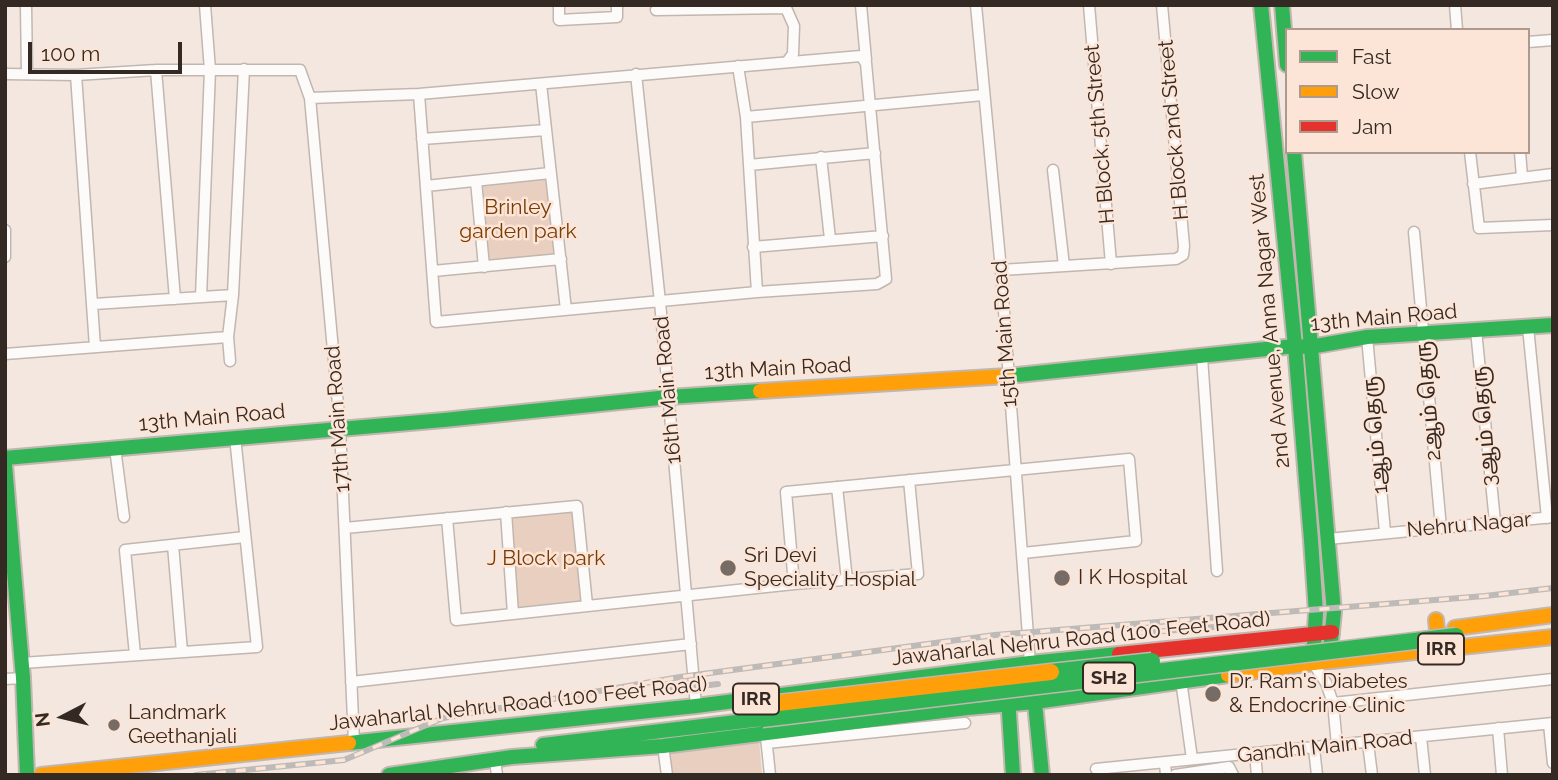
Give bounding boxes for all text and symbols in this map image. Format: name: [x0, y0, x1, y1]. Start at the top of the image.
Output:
scale bar: [32, 28, 186, 72]
legend: [1285, 28, 1530, 154]
street label: H Block 2nd Street: [1154, 39, 1194, 221]
text: 100 m: [41, 41, 100, 66]
street label: H Block, 5th Street: [1080, 43, 1120, 225]
text: Fast: [1352, 44, 1392, 69]
text: Slow: [1352, 79, 1400, 104]
text: Jam: [1352, 114, 1393, 139]
street label: 2nd Avenue, Anna Nagar West: [1245, 173, 1295, 469]
park label: Brinley garden park: [459, 195, 577, 245]
street label: 15th Main Road: [987, 260, 1023, 408]
street label: 13th Main Road: [1310, 299, 1458, 337]
street label: 16th Main Road: [649, 315, 687, 465]
street label: 2ஆம் தெரு: [1411, 340, 1447, 462]
street label: 17th Main Road: [320, 345, 356, 493]
street label: 13th Main Road: [704, 353, 852, 385]
street label: 3ஆம் தெரு: [1467, 365, 1503, 487]
street label: 1ஆம் தெரு: [1358, 375, 1394, 495]
street label: 13th Main Road: [138, 399, 286, 437]
street label: Nehru Nagar: [1406, 507, 1532, 543]
place label: Sri Devi Speciality Hospial: [744, 543, 916, 593]
park label: J Block park: [487, 546, 605, 572]
marker: Sri Devi Speciality Hospial: [718, 558, 738, 578]
place label: I K Hospital: [1078, 565, 1187, 591]
marker: I K Hospital: [1052, 568, 1072, 588]
street label: Jawaharlal Nehru Road (100 Feet Road): [891, 607, 1271, 671]
road number: IRR: [1418, 634, 1464, 664]
road number: SH2: [1083, 663, 1135, 694]
place label: Dr. Ram's Diabetes & Endocrine Clinic: [1229, 669, 1408, 719]
street label: Jawaharlal Nehru Road (100 Feet Road): [328, 672, 708, 736]
north arrow: [28, 682, 98, 752]
road number: IRR: [733, 684, 779, 714]
marker: Dr. Ram's Diabetes & Endocrine Clinic: [1203, 684, 1223, 704]
place label: Landmark Geethanjali: [128, 700, 237, 750]
text: N: [30, 711, 54, 728]
marker: Landmark Geethanjali: [106, 717, 122, 733]
street label: Gandhi Main Road: [1236, 725, 1414, 769]

